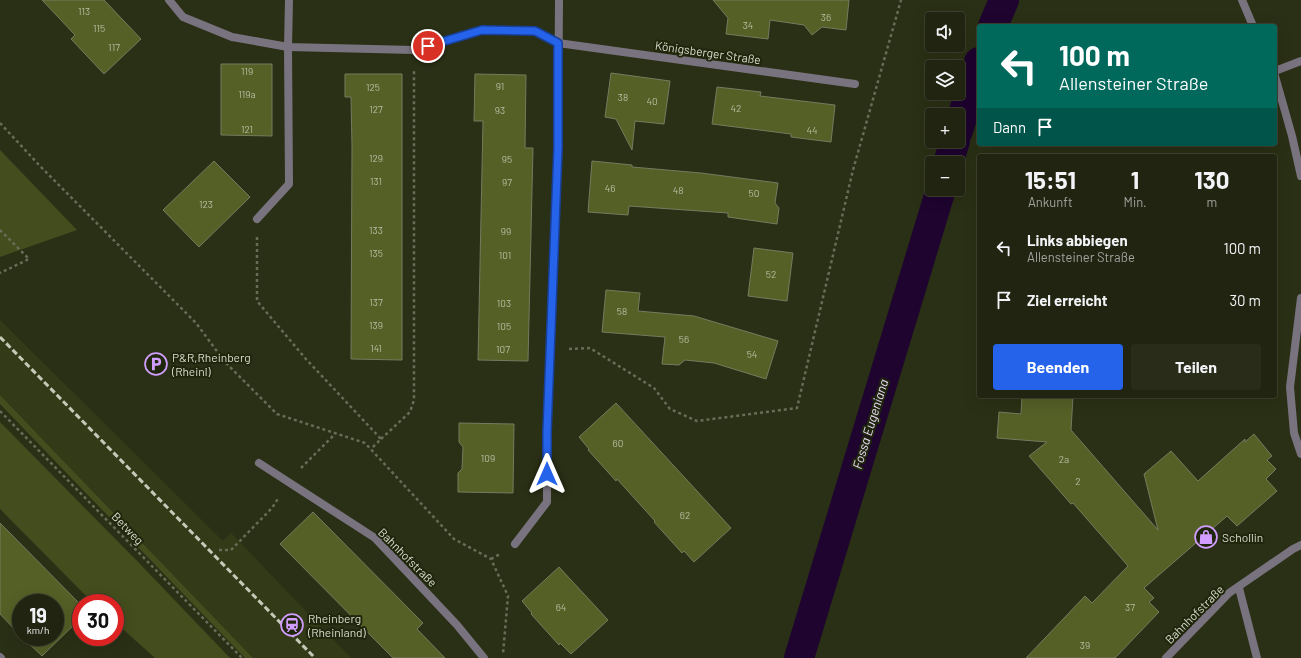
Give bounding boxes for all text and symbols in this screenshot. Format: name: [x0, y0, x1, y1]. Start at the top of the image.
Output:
house number: 113: [78, 5, 90, 17]
house number: 36: [821, 11, 831, 23]
map controls: [925, 12, 965, 196]
button: sound: [925, 12, 965, 52]
house number: 34: [743, 19, 753, 31]
house number: 115: [93, 22, 105, 34]
pin: [411, 29, 445, 63]
icon: arrive: [417, 35, 439, 57]
street label: Königsberger Straße: [654, 38, 762, 66]
text: 100 m: [1059, 38, 1130, 72]
icon: left: [993, 40, 1045, 92]
house number: 117: [108, 41, 120, 53]
button: layers: [925, 60, 965, 100]
house number: 119: [241, 65, 253, 77]
text: Allensteiner Straße: [1059, 72, 1208, 94]
house number: 91: [496, 80, 504, 92]
house number: 125: [366, 81, 380, 93]
house number: 119a: [238, 88, 256, 100]
house number: 38: [618, 91, 628, 103]
house number: 40: [646, 95, 658, 107]
house number: 42: [731, 102, 741, 114]
house number: 127: [369, 103, 383, 115]
house number: 93: [495, 104, 505, 116]
button: +: [925, 108, 965, 148]
icon: arrive: [1034, 116, 1056, 138]
text: Dann: [993, 118, 1026, 136]
house number: 121: [241, 123, 253, 135]
house number: 44: [806, 124, 818, 136]
house number: 129: [369, 152, 383, 164]
house number: 95: [502, 153, 512, 165]
button: −: [925, 156, 965, 196]
text: 15:51: [1025, 165, 1076, 194]
text: 1: [1131, 165, 1139, 194]
text: 130: [1194, 165, 1229, 194]
house number: 131: [370, 175, 382, 187]
house number: 97: [502, 176, 512, 188]
house number: 46: [605, 182, 615, 194]
house number: 48: [673, 184, 683, 196]
house number: 50: [749, 187, 759, 199]
text: Ankunft: [1028, 194, 1073, 210]
text: Min.: [1124, 194, 1147, 210]
text: m: [1206, 194, 1217, 210]
house number: 123: [199, 198, 213, 210]
house number: 133: [369, 224, 383, 236]
house number: 99: [501, 225, 511, 237]
text: Links abbiegen: [1027, 231, 1128, 249]
icon: left: [993, 237, 1015, 259]
text: 100 m: [1223, 239, 1261, 257]
house number: 135: [369, 247, 383, 259]
house number: 101: [499, 249, 511, 261]
text: Allensteiner Straße: [1027, 249, 1135, 265]
house number: 52: [766, 268, 776, 280]
icon: arrive: [993, 289, 1015, 311]
text: Ziel erreicht: [1027, 291, 1108, 309]
text: 30 m: [1229, 291, 1261, 309]
house number: 137: [369, 296, 383, 308]
house number: 103: [497, 297, 511, 309]
house number: 58: [617, 305, 627, 317]
house number: 139: [369, 319, 383, 331]
house number: 105: [497, 320, 511, 332]
house number: 56: [679, 333, 689, 345]
house number: 141: [370, 342, 382, 354]
house number: 107: [496, 343, 510, 355]
button: Beenden: [993, 344, 1123, 390]
button: Teilen: [1131, 344, 1261, 390]
house number: 54: [747, 348, 757, 360]
place label: P&R,Rheinberg (Rheinl): [171, 350, 251, 378]
parking icon: P&R,Rheinberg (Rheinl): [143, 351, 169, 377]
water label: Fossa Eugeniana: [849, 377, 891, 471]
house number: 60: [613, 437, 623, 449]
house number: 109: [481, 452, 495, 464]
position arrow: [526, 453, 568, 495]
house number: 2a: [1059, 453, 1069, 465]
house number: 2: [1075, 475, 1081, 487]
street label: Betweg: [109, 509, 147, 547]
house number: 62: [680, 509, 690, 521]
shop icon: Schollin: [1193, 524, 1219, 550]
street label: Bahnhofstraße: [376, 525, 440, 589]
place label: Schollin: [1222, 530, 1263, 544]
street label: Bahnhofstraße: [1162, 582, 1226, 646]
speed limit sign: 30: [72, 594, 124, 646]
house number: 64: [556, 601, 566, 613]
house number: 37: [1125, 601, 1135, 613]
text: 19: [29, 603, 47, 627]
place label: Rheinberg (Rheinland): [307, 611, 367, 639]
station icon: Rheinberg (Rheinland): [279, 612, 305, 638]
text: km/h: [27, 624, 49, 636]
house number: 39: [1080, 639, 1090, 651]

